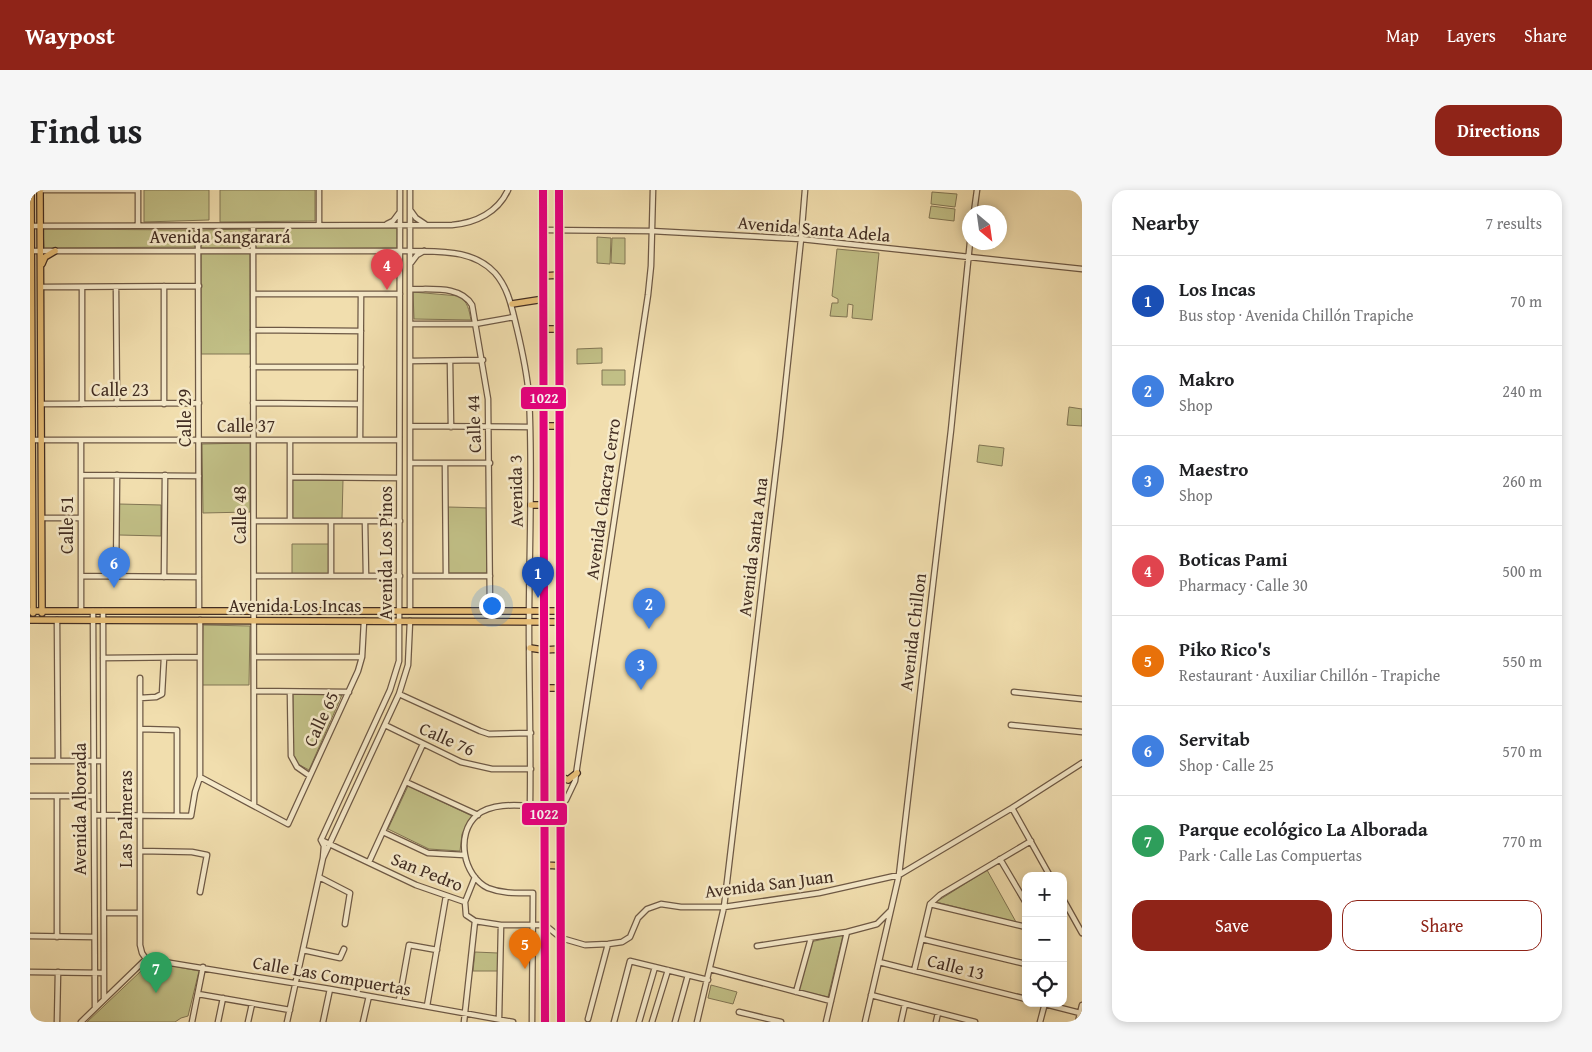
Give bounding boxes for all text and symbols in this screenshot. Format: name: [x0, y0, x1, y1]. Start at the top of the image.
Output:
text: Waypost: [25, 18, 115, 53]
text: Map: [1386, 22, 1419, 49]
text: Layers: [1447, 22, 1496, 49]
text: Share: [1524, 22, 1567, 49]
text: Find us: [30, 105, 143, 156]
button: Directions: [1435, 105, 1562, 156]
north arrow: [962, 205, 1007, 250]
text: Nearby: [1132, 207, 1199, 238]
street label: Avenida Santa Adela: [737, 208, 892, 249]
text: 7 results: [1485, 211, 1542, 235]
street label: Avenida Sangarará: [150, 223, 291, 250]
pin: 4: [371, 249, 403, 290]
text: Los Incas: [1179, 275, 1256, 303]
text: 1: [1144, 289, 1152, 313]
text: 70 m: [1510, 289, 1542, 313]
text: Bus stop · Avenida Chillón Trapiche: [1179, 303, 1413, 327]
text: Makro: [1179, 365, 1234, 393]
street label: Calle 23: [91, 376, 149, 403]
text: 2: [1144, 379, 1152, 403]
text: 240 m: [1502, 379, 1542, 403]
line badge: 1022: [520, 386, 567, 410]
text: 1022: [529, 388, 559, 408]
street label: Calle 29: [171, 389, 198, 447]
text: Shop: [1179, 393, 1213, 417]
street label: Calle 44: [459, 394, 488, 454]
street label: Calle 37: [217, 412, 275, 439]
street label: Avenida Chacra Cerro: [578, 417, 627, 581]
street label: Avenida 3: [501, 454, 530, 528]
text: Maestro: [1179, 455, 1248, 483]
text: 3: [1144, 469, 1152, 493]
text: 260 m: [1502, 469, 1542, 493]
street label: Avenida Santa Ana: [731, 475, 774, 618]
text: Shop: [1179, 483, 1213, 507]
street label: Calle 48: [226, 486, 253, 544]
street label: Avenida Los Pinos: [372, 486, 399, 620]
street label: Calle 51: [53, 496, 80, 554]
text: Boticas Pami: [1179, 545, 1288, 573]
pin: 6: [98, 547, 130, 588]
pin: 1: [522, 557, 554, 598]
text: 4: [1144, 559, 1152, 583]
text: 500 m: [1502, 559, 1542, 583]
street label: Avenida Chillon: [892, 571, 933, 692]
text: Pharmacy · Calle 30: [1179, 573, 1308, 597]
pin: 2: [633, 588, 665, 629]
street label: Avenida Los Incas: [229, 592, 361, 619]
your location: [479, 593, 505, 619]
text: Piko Rico's: [1179, 635, 1271, 663]
pin: 3: [625, 649, 657, 690]
text: 5: [1144, 649, 1152, 673]
text: 550 m: [1502, 649, 1542, 673]
text: Restaurant · Auxiliar Chillón - Trapiche: [1179, 663, 1440, 687]
street label: Calle 65: [296, 687, 345, 751]
street label: Calle 76: [415, 714, 479, 763]
text: Servitab: [1179, 725, 1250, 753]
text: 6: [1144, 739, 1152, 763]
text: 570 m: [1502, 739, 1542, 763]
street label: Avenida Alborada: [66, 742, 93, 875]
text: Shop · Calle 25: [1179, 753, 1274, 777]
street label: Las Palmeras: [112, 770, 139, 868]
line badge: 1022: [521, 802, 568, 826]
text: 1022: [529, 804, 559, 824]
text: Parque ecológico La Alborada: [1179, 815, 1428, 843]
text: 7: [1144, 829, 1152, 853]
text: 770 m: [1502, 829, 1542, 853]
text: Park · Calle Las Compuertas: [1179, 843, 1362, 867]
street label: San Pedro: [387, 845, 467, 898]
street label: Avenida San Juan: [703, 862, 835, 905]
map controls: [1022, 872, 1067, 1007]
button: +: [1022, 872, 1067, 917]
button: Save: [1132, 900, 1332, 951]
button: Share: [1342, 900, 1542, 951]
button: −: [1022, 917, 1067, 962]
pin: 5: [509, 928, 541, 969]
street label: Calle 13: [925, 946, 988, 987]
street label: Calle Las Compuertas: [251, 948, 413, 1003]
pin: 7: [140, 952, 172, 993]
button: locate: [1022, 962, 1067, 1007]

